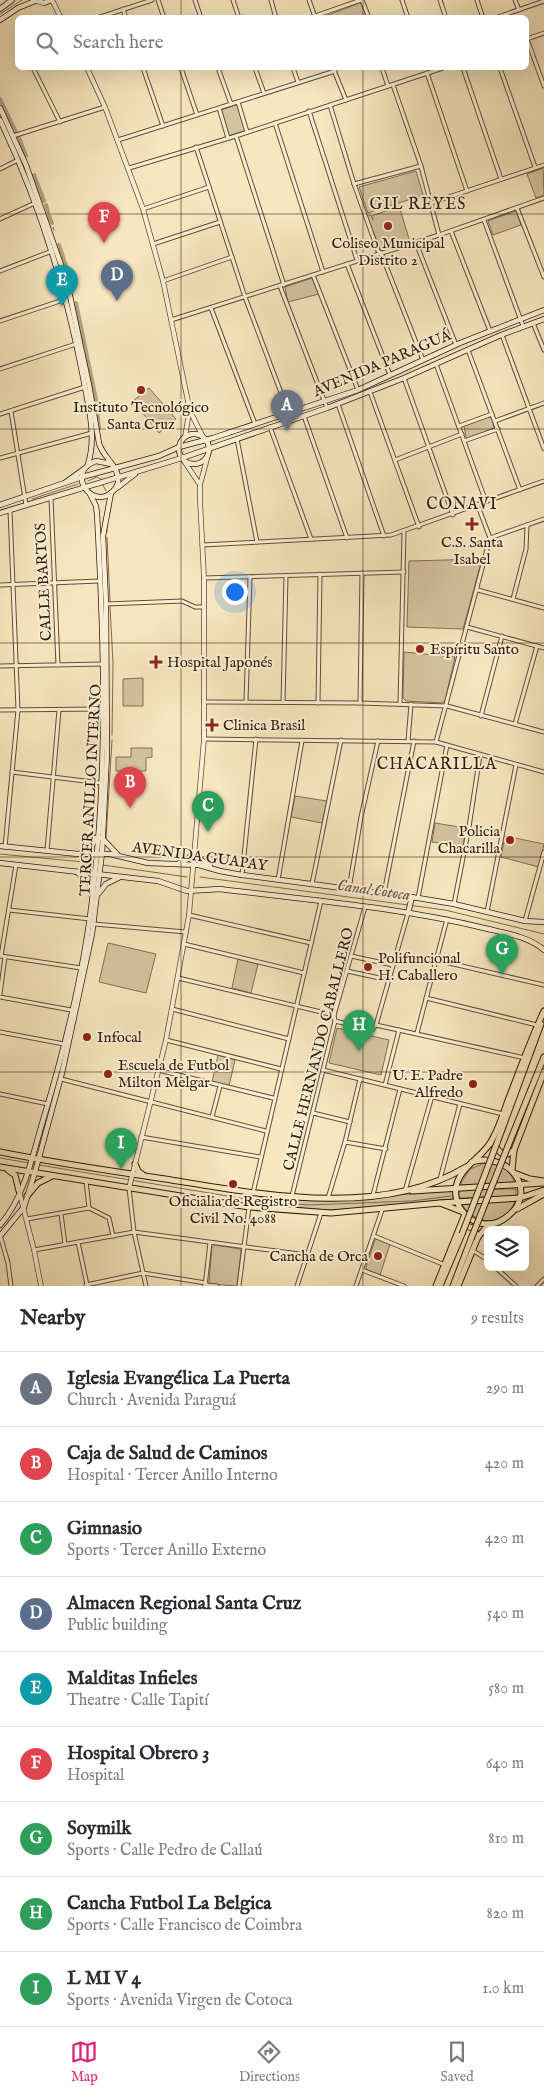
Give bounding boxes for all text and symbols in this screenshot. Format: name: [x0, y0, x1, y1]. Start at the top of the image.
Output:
search box: [15, 15, 529, 70]
icon: search: [33, 29, 61, 57]
text: Search here: [73, 31, 164, 55]
district label: GIL REYES: [370, 195, 466, 215]
pin: F: [88, 202, 120, 243]
marker: Coliseo Municipal Distrito 2: [382, 220, 394, 232]
place label: Coliseo Municipal Distrito 2: [331, 234, 445, 270]
pin: D: [101, 260, 133, 301]
pin: E: [46, 265, 78, 306]
street label: AVENIDA PARAGUÁ: [309, 325, 455, 401]
marker: Instituto Tecnológico Santa Cruz: [135, 384, 147, 396]
pin: A: [271, 390, 303, 431]
place label: Instituto Tecnológico Santa Cruz: [73, 398, 209, 434]
district label: CONAVI: [426, 495, 498, 515]
marker: C.S. Santa Isabel: [465, 517, 479, 531]
street label: CALLE BARTOS: [31, 523, 56, 641]
place label: C.S. Santa Isabel: [441, 533, 503, 569]
your location: [222, 579, 248, 605]
place label: Espíritu Santo: [430, 640, 519, 659]
marker: Espíritu Santo: [414, 643, 426, 655]
place label: Hospital Japonés: [167, 653, 273, 672]
marker: Hospital Japonés: [149, 655, 163, 669]
street label: TERCER ANILLO INTERNO: [75, 684, 106, 896]
place label: Clinica Brasil: [223, 716, 306, 735]
marker: Clinica Brasil: [205, 718, 219, 732]
district label: CHACARILLA: [377, 755, 497, 775]
pin: B: [114, 767, 146, 808]
pin: C: [192, 791, 224, 832]
place label: Policia Chacarilla: [438, 822, 501, 858]
marker: Policia Chacarilla: [504, 834, 516, 846]
street label: AVENIDA GUAPAY: [130, 837, 270, 876]
water label: Canal Cotoca: [336, 876, 412, 906]
street label: CALLE HERNANDO CABALLERO: [279, 926, 358, 1173]
pin: G: [486, 934, 518, 975]
place label: Polifuncional H. Caballero: [378, 949, 462, 985]
marker: Polifuncional H. Caballero: [362, 961, 374, 973]
pin: H: [343, 1010, 375, 1051]
place label: Infocal: [97, 1028, 143, 1047]
marker: Infocal: [81, 1031, 93, 1043]
place label: Escuela de Futbol Milton Melgar: [118, 1056, 230, 1092]
place label: U. E. Padre Alfredo: [392, 1066, 463, 1102]
marker: Escuela de Futbol Milton Melgar: [102, 1068, 114, 1080]
marker: U. E. Padre Alfredo: [467, 1078, 479, 1090]
pin: I: [105, 1128, 137, 1169]
marker: Oficialia de Registro Civil No. 4088: [227, 1178, 239, 1190]
place label: Oficialia de Registro Civil No. 4088: [169, 1192, 297, 1228]
map controls: [484, 1226, 529, 1271]
button: layers: [484, 1226, 529, 1271]
place label: Cancha de Orca: [270, 1247, 369, 1266]
marker: Cancha de Orca: [372, 1250, 384, 1262]
text: Nearby: [20, 1305, 85, 1332]
text: 9 results: [471, 1309, 524, 1329]
text: Iglesia Evangélica La Puerta: [67, 1367, 290, 1391]
text: A: [31, 1379, 41, 1399]
text: 290 m: [486, 1379, 524, 1399]
text: Church · Avenida Paraguá: [67, 1391, 236, 1411]
text: Caja de Salud de Caminos: [67, 1442, 267, 1466]
text: B: [31, 1454, 41, 1474]
text: 420 m: [485, 1454, 524, 1474]
text: Hospital · Tercer Anillo Interno: [67, 1466, 278, 1486]
text: Gimnasio: [67, 1517, 142, 1541]
text: C: [30, 1529, 42, 1549]
text: 420 m: [485, 1529, 524, 1549]
text: Sports · Tercer Anillo Externo: [67, 1541, 266, 1561]
text: Almacen Regional Santa Cruz: [67, 1592, 301, 1616]
text: D: [30, 1604, 42, 1624]
text: 540 m: [487, 1604, 524, 1624]
text: Public building: [67, 1616, 167, 1636]
text: Malditas Infieles: [67, 1667, 198, 1691]
text: E: [30, 1679, 42, 1699]
text: 580 m: [488, 1679, 524, 1699]
text: Theatre · Calle Tapití: [67, 1691, 209, 1711]
text: Hospital Obrero 3: [67, 1742, 209, 1766]
text: F: [31, 1754, 41, 1774]
text: 640 m: [486, 1754, 524, 1774]
text: Hospital: [67, 1766, 124, 1786]
text: Soymilk: [67, 1817, 131, 1841]
text: G: [30, 1829, 42, 1849]
text: 810 m: [488, 1829, 524, 1849]
text: Sports · Calle Pedro de Callaú: [67, 1841, 262, 1861]
text: Cancha Futbol La Belgica: [67, 1892, 272, 1916]
text: H: [29, 1904, 43, 1924]
text: 820 m: [487, 1904, 524, 1924]
text: Sports · Calle Francisco de Coimbra: [67, 1916, 302, 1936]
text: L MI V 4: [67, 1967, 141, 1991]
text: I: [33, 1979, 39, 1999]
text: 1.0 km: [482, 1979, 524, 1999]
text: Sports · Avenida Virgen de Cotoca: [67, 1991, 292, 2011]
tab: Map: [70, 2038, 98, 2086]
tab: Directions: [239, 2038, 300, 2086]
tab: Saved: [441, 2038, 474, 2086]

